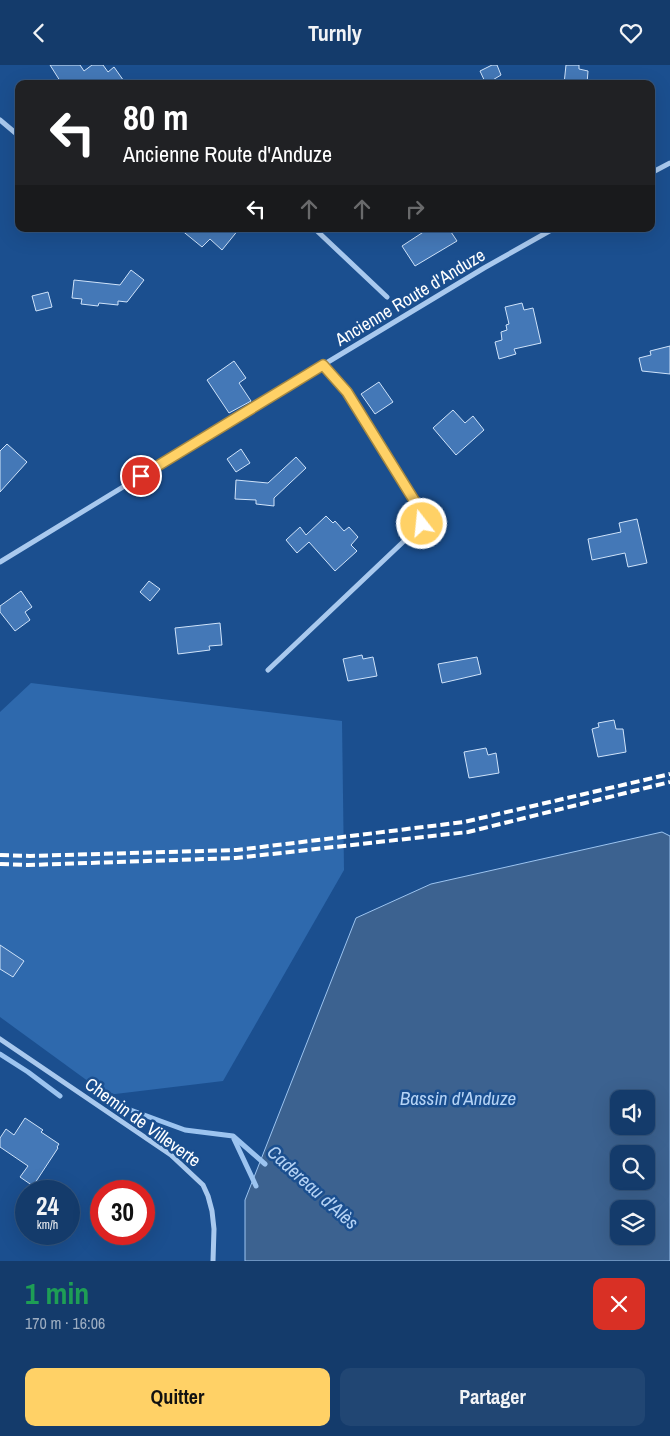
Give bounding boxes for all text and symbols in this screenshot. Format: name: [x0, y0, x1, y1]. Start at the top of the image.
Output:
text: Turnly: [308, 18, 362, 48]
icon: back: [25, 19, 53, 47]
icon: heart: [617, 19, 645, 47]
text: 80 m: [123, 94, 188, 141]
icon: left: [40, 100, 105, 165]
text: Ancienne Route d'Anduze: [123, 139, 332, 169]
icon: left: [242, 195, 270, 223]
icon: ahead: [295, 195, 323, 223]
icon: ahead: [348, 195, 376, 223]
icon: right: [401, 195, 429, 223]
street label: Ancienne Route d'Anduze: [329, 242, 490, 352]
pin: [120, 455, 162, 497]
icon: arrive: [127, 462, 155, 490]
position arrow: [395, 497, 447, 549]
street label: Chemin de Villeverte: [80, 1071, 206, 1173]
water label: Bassin d'Anduze: [400, 1085, 516, 1111]
map controls: [610, 1090, 655, 1245]
button: sound: [610, 1090, 655, 1135]
water label: Cadereau d'Alès: [262, 1139, 364, 1235]
button: search: [610, 1145, 655, 1190]
speed limit sign: 30: [90, 1180, 155, 1245]
text: 24: [36, 1189, 59, 1223]
button: layers: [610, 1200, 655, 1245]
text: km/h: [37, 1217, 58, 1233]
text: 1 min: [25, 1273, 89, 1313]
button: close: [593, 1278, 645, 1330]
text: 170 m · 16:06: [25, 1312, 105, 1334]
button: Quitter: [25, 1368, 330, 1426]
button: Partager: [340, 1368, 645, 1426]

